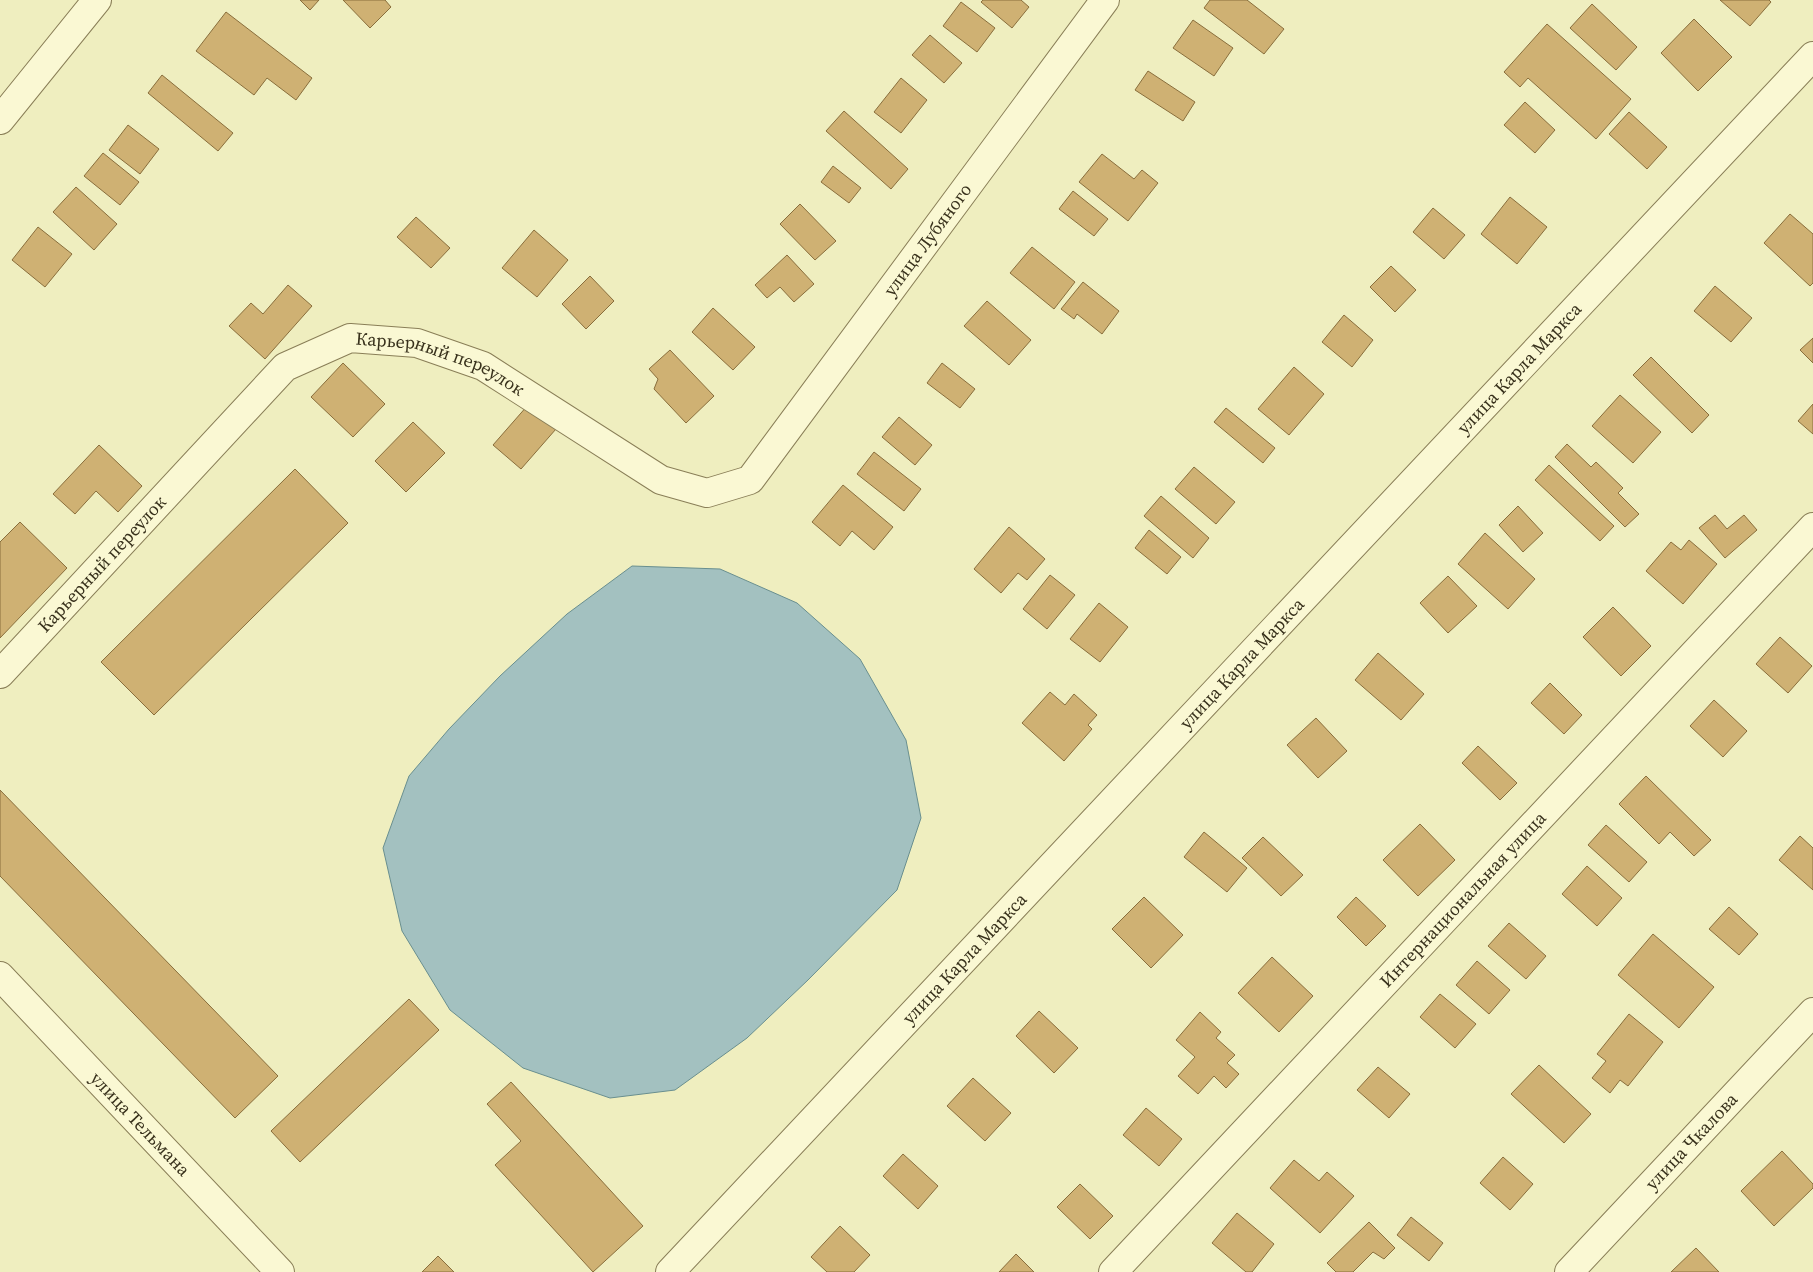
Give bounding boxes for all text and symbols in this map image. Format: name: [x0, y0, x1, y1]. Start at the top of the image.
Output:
street label: улица Лубяного: [877, 178, 977, 301]
street label: улица Карла Маркса: [1451, 296, 1588, 439]
street label: Карьерный переулок: [355, 325, 530, 401]
street label: Карьерный переулок: [32, 490, 172, 638]
street label: улица Карла Маркса: [1173, 591, 1310, 735]
street label: Интернациональная улица: [1374, 805, 1552, 993]
street label: улица Карла Маркса: [896, 886, 1033, 1030]
street label: улица Тельмана: [85, 1066, 197, 1182]
street label: улица Чкалова: [1639, 1086, 1744, 1195]

